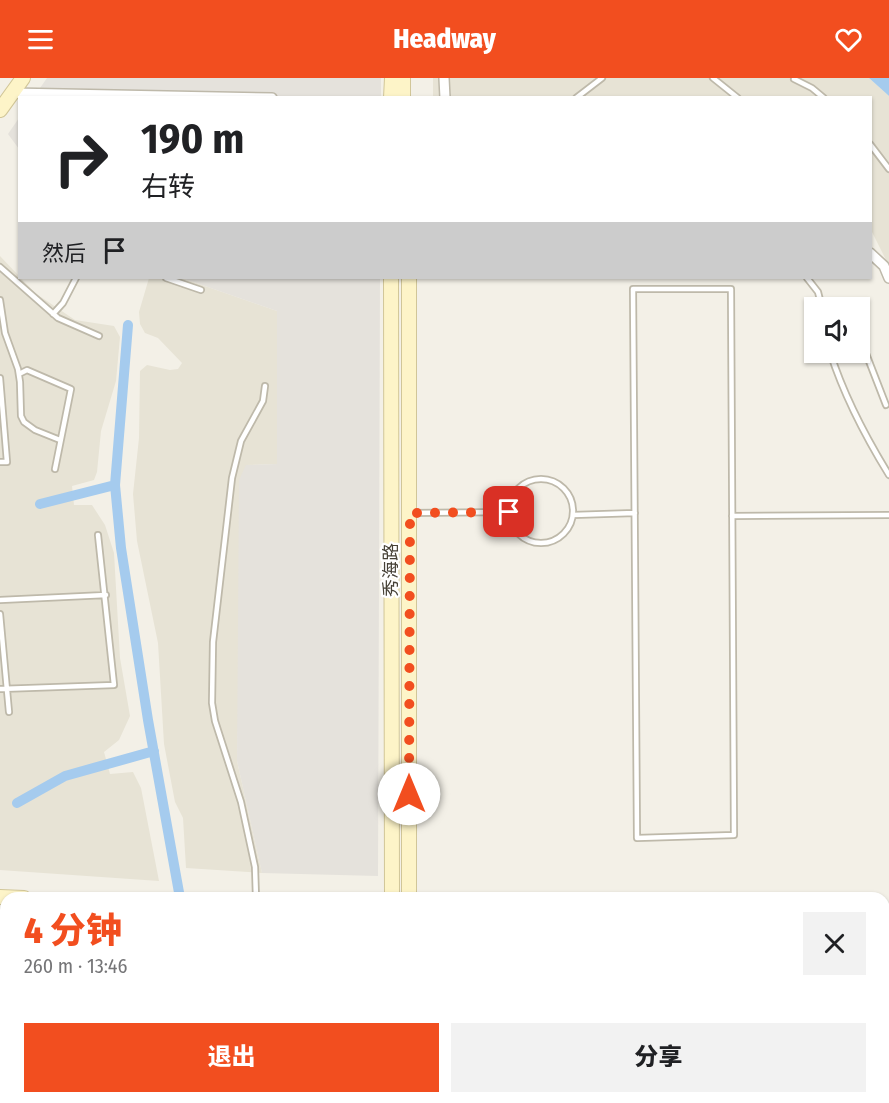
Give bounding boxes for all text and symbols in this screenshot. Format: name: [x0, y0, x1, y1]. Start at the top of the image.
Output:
icon: menu: [24, 23, 57, 56]
text: Headway: [393, 23, 496, 55]
icon: heart: [832, 23, 865, 56]
text: 190 m: [141, 114, 244, 164]
icon: right: [42, 120, 120, 198]
text: 右转: [141, 171, 195, 203]
icon: arrive: [98, 234, 131, 267]
text: 然后: [42, 240, 86, 267]
map controls: [804, 297, 870, 363]
button: sound: [804, 297, 870, 363]
pin: [483, 486, 534, 537]
icon: arrive: [492, 495, 525, 528]
street label: 秀海路: [380, 543, 402, 597]
position arrow: [377, 762, 441, 826]
text: 4 分钟: [24, 909, 122, 953]
button: close: [803, 912, 866, 975]
text: 260 m · 13:46: [24, 954, 127, 978]
button: 退出: [24, 1023, 439, 1092]
button: 分享: [451, 1023, 866, 1092]

